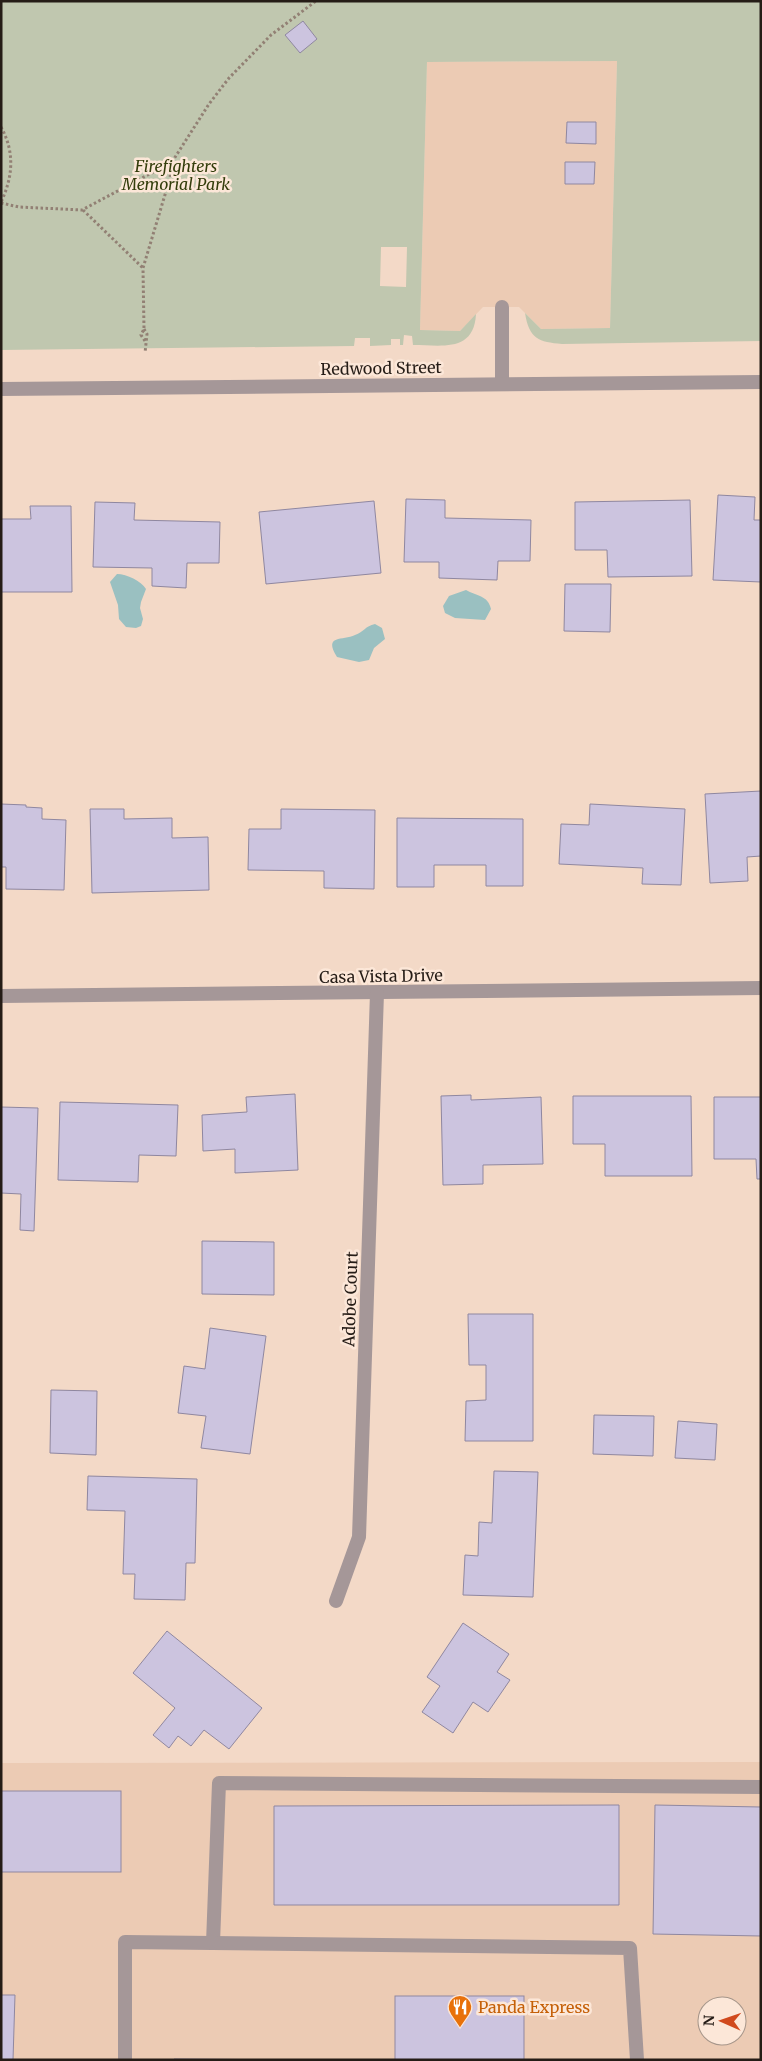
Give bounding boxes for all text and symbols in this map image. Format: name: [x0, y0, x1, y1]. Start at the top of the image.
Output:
park label: Firefighters Memorial Park: [121, 156, 230, 194]
street label: Redwood Street: [320, 357, 443, 379]
street label: Casa Vista Drive: [319, 965, 443, 987]
street label: Adobe Court: [338, 1250, 362, 1348]
restaurant icon: Panda Express: [447, 1994, 473, 2028]
north arrow: [697, 1996, 747, 2046]
place label: Panda Express: [478, 1997, 590, 2017]
text: N: [700, 2015, 718, 2026]

